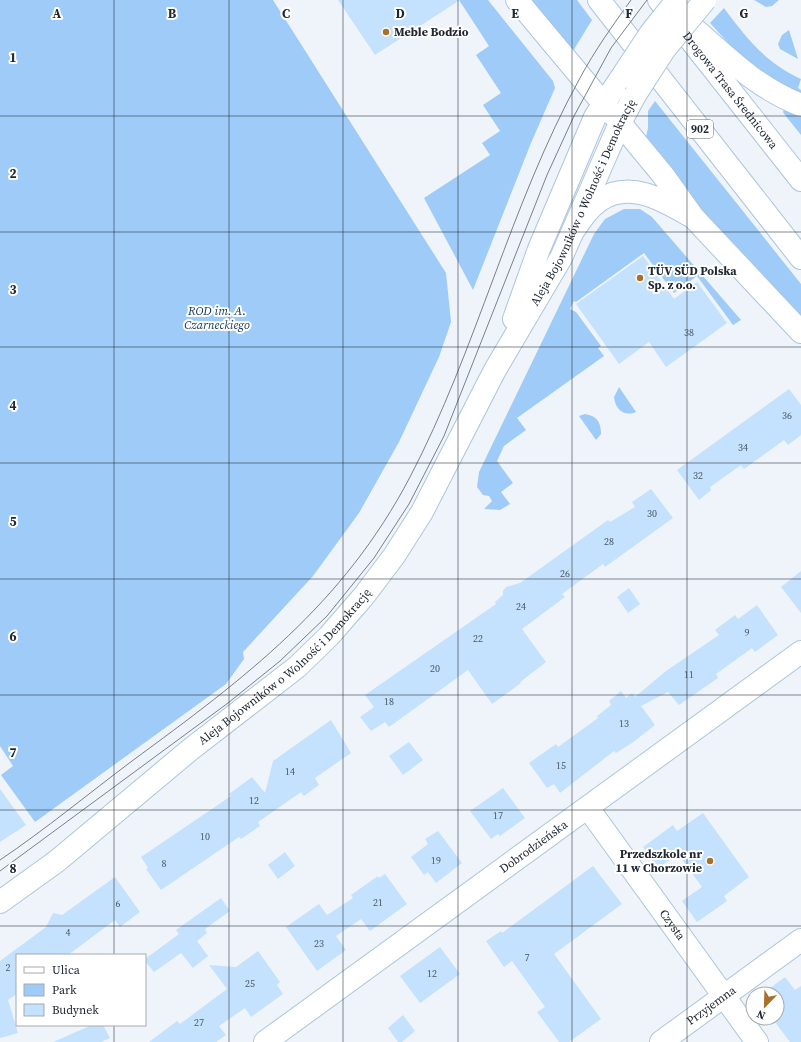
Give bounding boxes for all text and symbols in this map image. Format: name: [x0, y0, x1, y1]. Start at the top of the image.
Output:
text: A: [53, 5, 62, 22]
text: B: [168, 5, 177, 22]
text: C: [282, 5, 290, 22]
text: D: [395, 5, 405, 22]
text: E: [511, 5, 519, 22]
text: F: [625, 5, 633, 22]
text: G: [740, 5, 749, 22]
place label: Meble Bodzio: [394, 24, 469, 40]
marker: Meble Bodzio: [381, 27, 391, 37]
street label: Drogowa Trasa Średnicowa: [679, 28, 782, 153]
text: 1: [9, 49, 17, 66]
street label: Aleja Bojowników o Wolność i Demokrację: [527, 96, 639, 309]
road number: 902: [687, 120, 713, 138]
text: 2: [9, 165, 17, 182]
place label: TÜV SÜD Polska Sp. z o.o.: [648, 263, 737, 293]
marker: TÜV SÜD Polska Sp. z o.o.: [635, 273, 645, 283]
text: 3: [9, 281, 17, 298]
park label: ROD im. A. Czarneckiego: [184, 303, 250, 333]
house number: 38: [684, 326, 694, 339]
text: 4: [9, 397, 17, 414]
house number: 36: [782, 409, 792, 422]
house number: 34: [738, 441, 748, 454]
house number: 32: [693, 469, 703, 482]
house number: 30: [647, 507, 657, 520]
text: 5: [9, 513, 17, 530]
house number: 28: [604, 535, 614, 548]
house number: 26: [560, 567, 570, 580]
street label: Aleja Bojowników o Wolność i Demokrację: [195, 585, 375, 748]
house number: 24: [516, 600, 526, 613]
house number: 9: [745, 626, 750, 639]
text: 6: [9, 628, 17, 645]
house number: 22: [473, 632, 483, 645]
house number: 20: [430, 662, 440, 675]
house number: 11: [684, 668, 694, 681]
house number: 18: [384, 695, 394, 708]
house number: 13: [619, 717, 629, 730]
text: 7: [9, 744, 17, 761]
house number: 15: [556, 759, 566, 772]
house number: 14: [285, 765, 295, 778]
house number: 12: [249, 794, 259, 807]
house number: 17: [493, 809, 503, 822]
street label: Dobrodzieńska: [496, 816, 571, 877]
house number: 10: [200, 830, 210, 843]
place label: Przedszkole nr 11 w Chorzowie: [615, 846, 702, 876]
house number: 19: [431, 854, 441, 867]
marker: Przedszkole nr 11 w Chorzowie: [705, 856, 715, 866]
house number: 8: [162, 857, 167, 870]
text: 8: [9, 860, 17, 877]
house number: 21: [373, 896, 383, 909]
house number: 6: [116, 897, 121, 910]
street label: Czysta: [656, 906, 689, 944]
house number: 4: [66, 926, 71, 939]
house number: 23: [314, 937, 324, 950]
house number: 7: [525, 951, 530, 964]
legend: [16, 954, 146, 1026]
house number: 2: [6, 961, 11, 974]
text: Ulica: [52, 962, 81, 978]
house number: 12: [427, 967, 437, 980]
house number: 25: [245, 977, 255, 990]
text: Park: [52, 982, 77, 998]
street label: Przyjemna: [683, 982, 740, 1029]
north arrow: [745, 986, 785, 1026]
text: Budynek: [52, 1002, 99, 1018]
text: N: [755, 1006, 768, 1023]
house number: 27: [194, 1016, 204, 1029]

